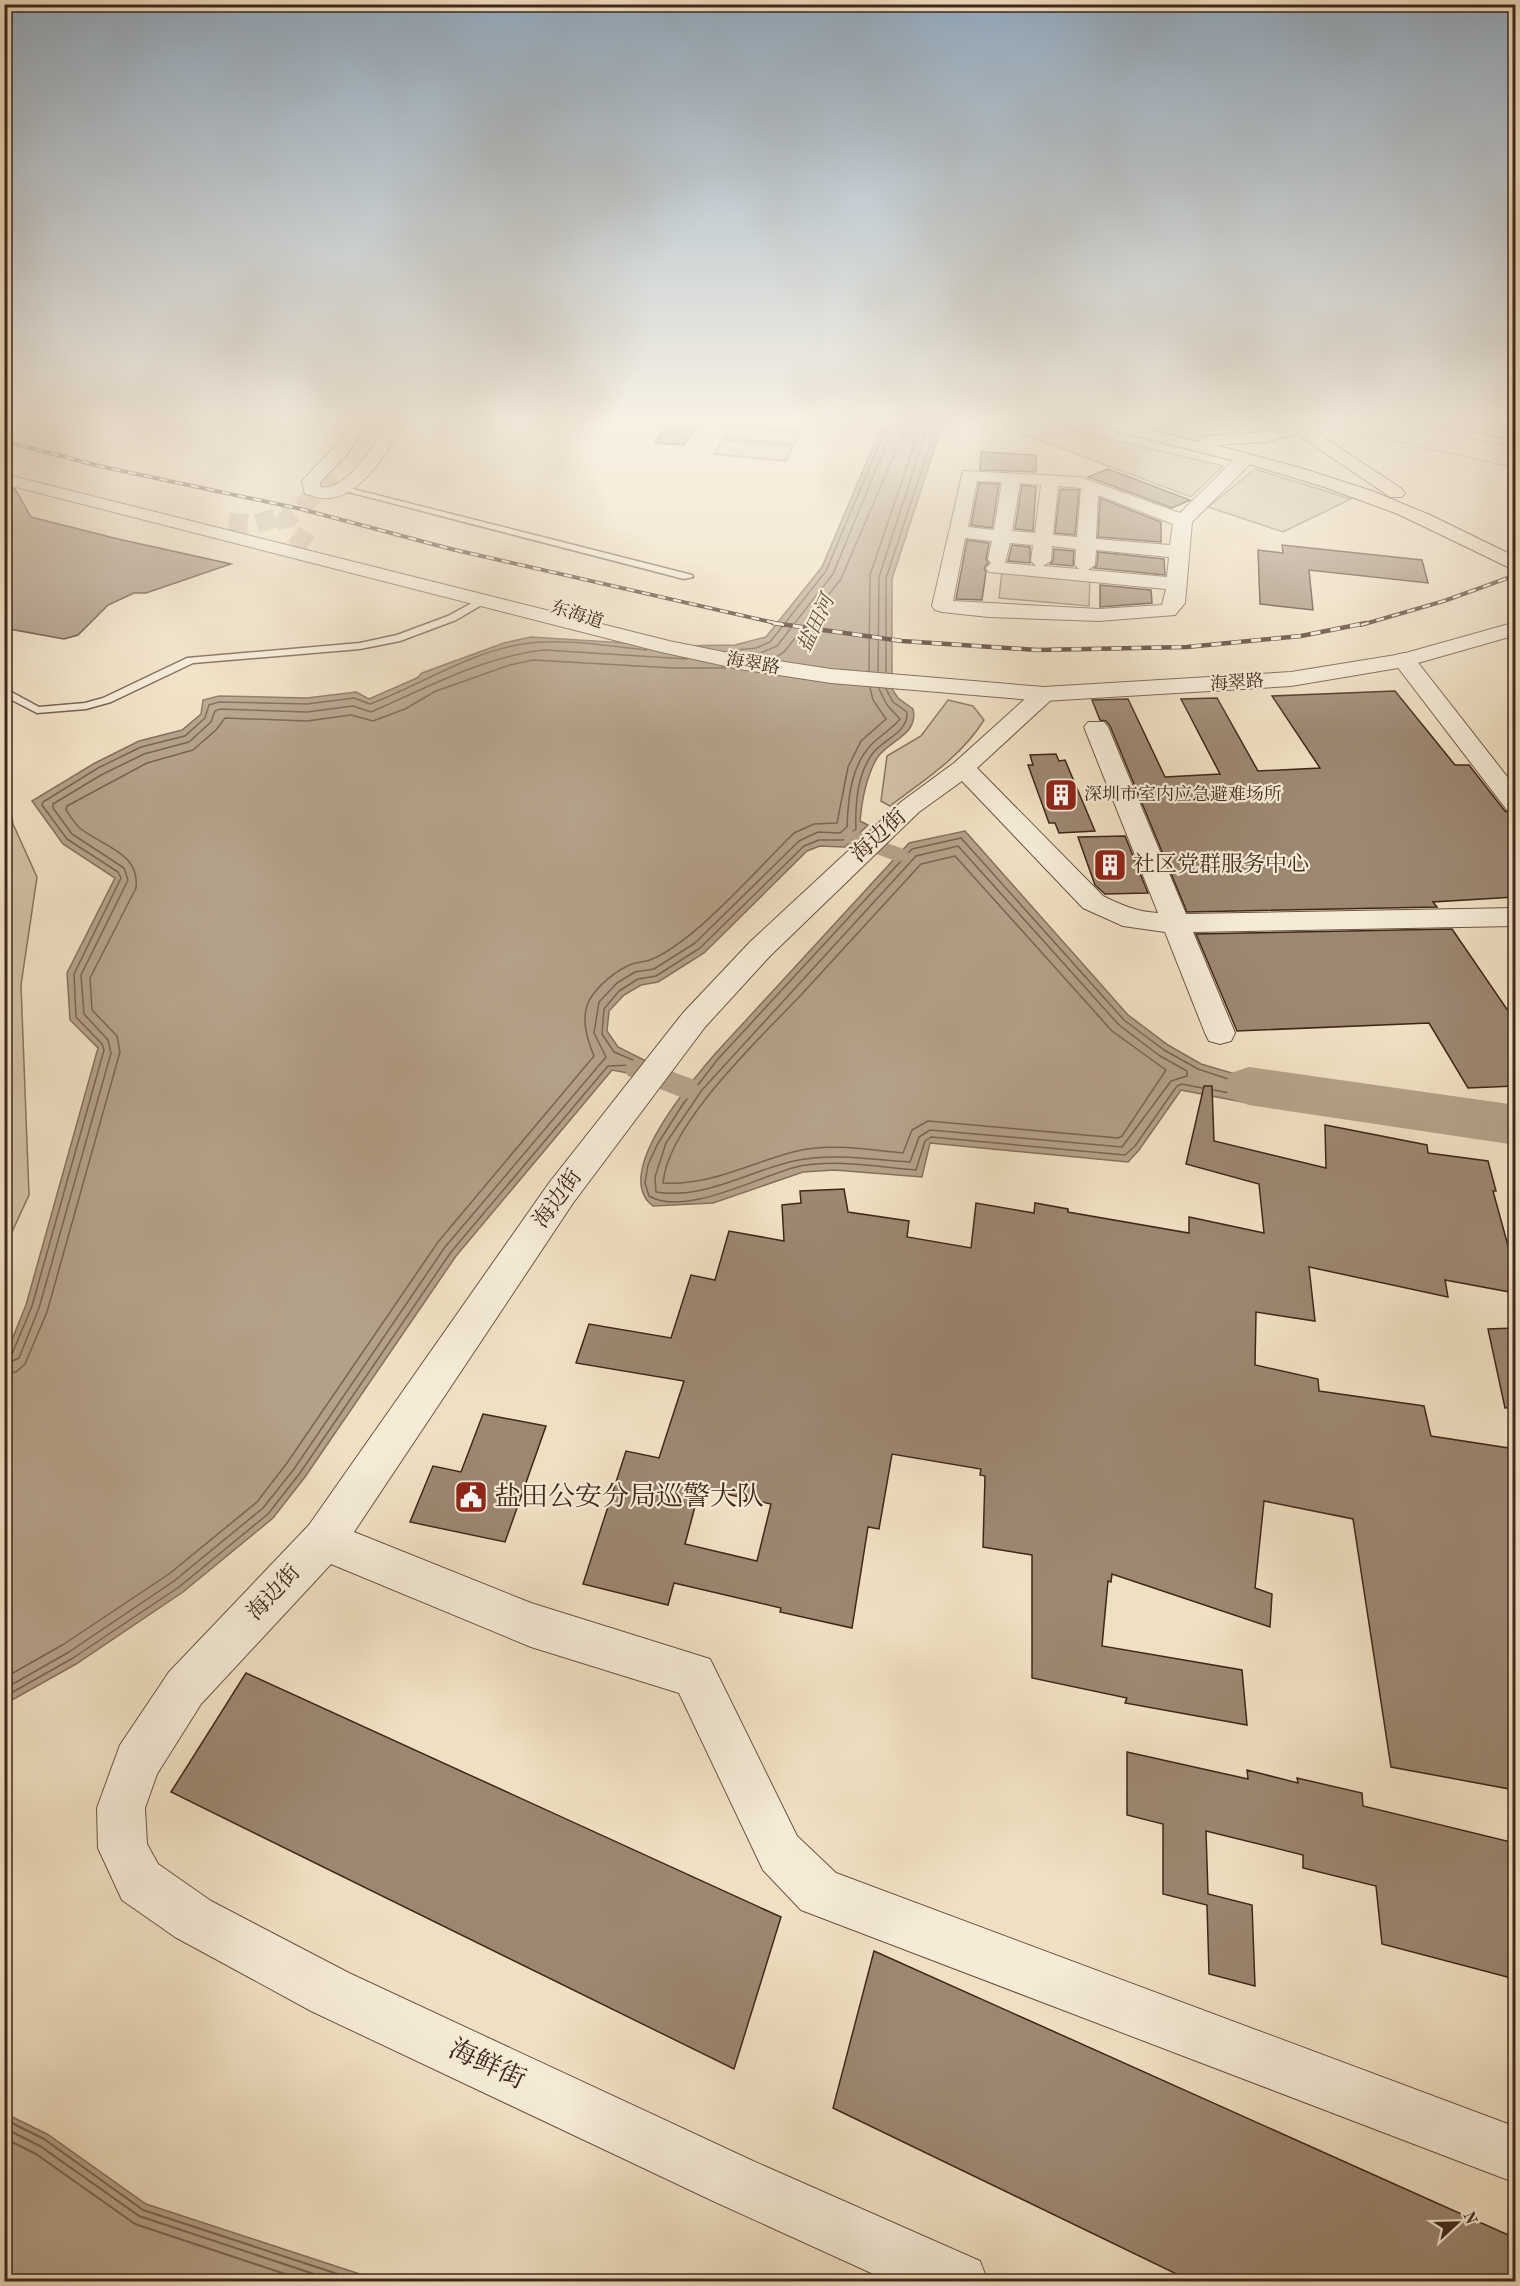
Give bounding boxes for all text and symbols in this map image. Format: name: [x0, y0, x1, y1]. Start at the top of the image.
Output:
water label: 盐田河: [793, 589, 840, 655]
street label: 东海道: [549, 596, 606, 632]
street label: 海翠路: [725, 648, 781, 678]
street label: 海翠路: [1209, 670, 1265, 694]
building icon: 深圳市室内应急避难场所: [1043, 777, 1079, 813]
place label: 深圳市室内应急避难场所: [1084, 784, 1282, 804]
street label: 海边街: [846, 804, 911, 867]
building icon: 社区党群服务中心: [1092, 847, 1128, 883]
place label: 社区党群服务中心: [1133, 852, 1309, 876]
street label: 海边街: [528, 1165, 586, 1232]
public building icon: 盐田公安分局巡警大队: [453, 1479, 489, 1515]
place label: 盐田公安分局巡警大队: [494, 1482, 764, 1511]
street label: 海边街: [242, 1560, 305, 1625]
street label: 海鲜街: [445, 2034, 530, 2094]
north arrow: [1427, 2193, 1487, 2253]
text: N: [1459, 2209, 1479, 2228]

